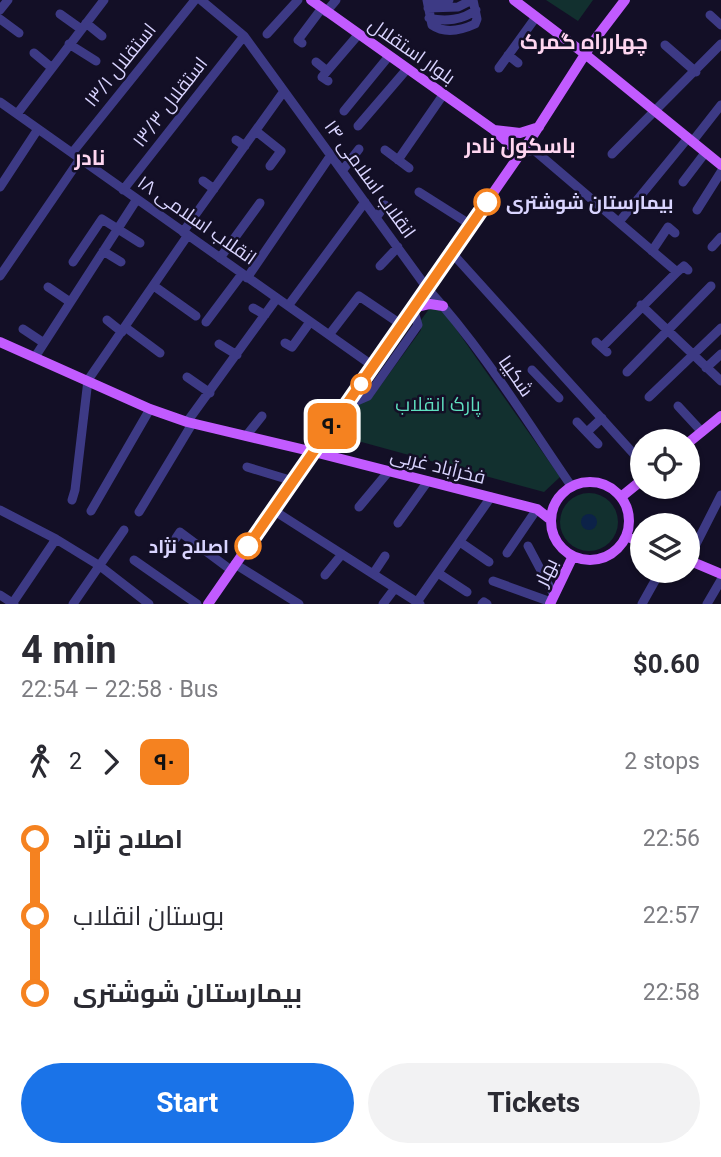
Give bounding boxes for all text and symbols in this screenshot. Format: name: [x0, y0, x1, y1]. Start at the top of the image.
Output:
street label: بلوار استقلال: [364, 13, 460, 89]
street label: ۱۳/۱ استقلال: [79, 18, 161, 112]
district label: چهارراه گمرک: [520, 30, 648, 57]
street label: ۱۳/۳ استقلال: [128, 52, 212, 152]
street label: ۱۴ انقلاب اسلامی: [319, 115, 421, 243]
district label: باسکول نادر: [463, 134, 576, 159]
district label: نادر: [74, 146, 105, 170]
street label: ۱۸ انقلاب اسلامی: [133, 170, 261, 270]
marker: بیمارستان شوشتری: [474, 189, 500, 215]
place label: بیمارستان شوشتری: [506, 191, 673, 214]
street label: شکیبا: [494, 351, 538, 401]
unlabelled marker: [351, 374, 371, 394]
park label: پارک انقلاب: [395, 393, 481, 417]
line badge: ۹۰: [300, 403, 364, 449]
text: ۹۰: [322, 412, 342, 440]
map controls: [630, 429, 700, 583]
button: locate: [630, 429, 700, 499]
street label: فخرآباد غربی: [388, 443, 488, 489]
button: layers: [630, 513, 700, 583]
marker: اصلاح نژاد: [235, 533, 261, 559]
place label: اصلاح نژاد: [149, 535, 229, 560]
street label: بهار: [529, 554, 563, 591]
text: 4 min: [21, 628, 117, 672]
text: $0.60: [633, 649, 700, 679]
text: 22:54 – 22:58 · Bus: [21, 676, 218, 703]
icon: walk: [21, 743, 59, 781]
icon: forward: [92, 743, 130, 781]
text: 2: [69, 748, 82, 775]
text: ۹۰: [154, 748, 175, 776]
text: 2 stops: [624, 748, 700, 775]
text: اصلاح نژاد: [73, 824, 183, 854]
text: 22:56: [643, 825, 700, 852]
text: بوستان انقلاب: [73, 901, 224, 931]
text: 22:57: [643, 902, 700, 929]
text: بیمارستان شوشتری: [73, 978, 302, 1008]
text: 22:58: [643, 979, 700, 1006]
button: Start: [21, 1063, 354, 1143]
button: Tickets: [368, 1063, 700, 1143]

